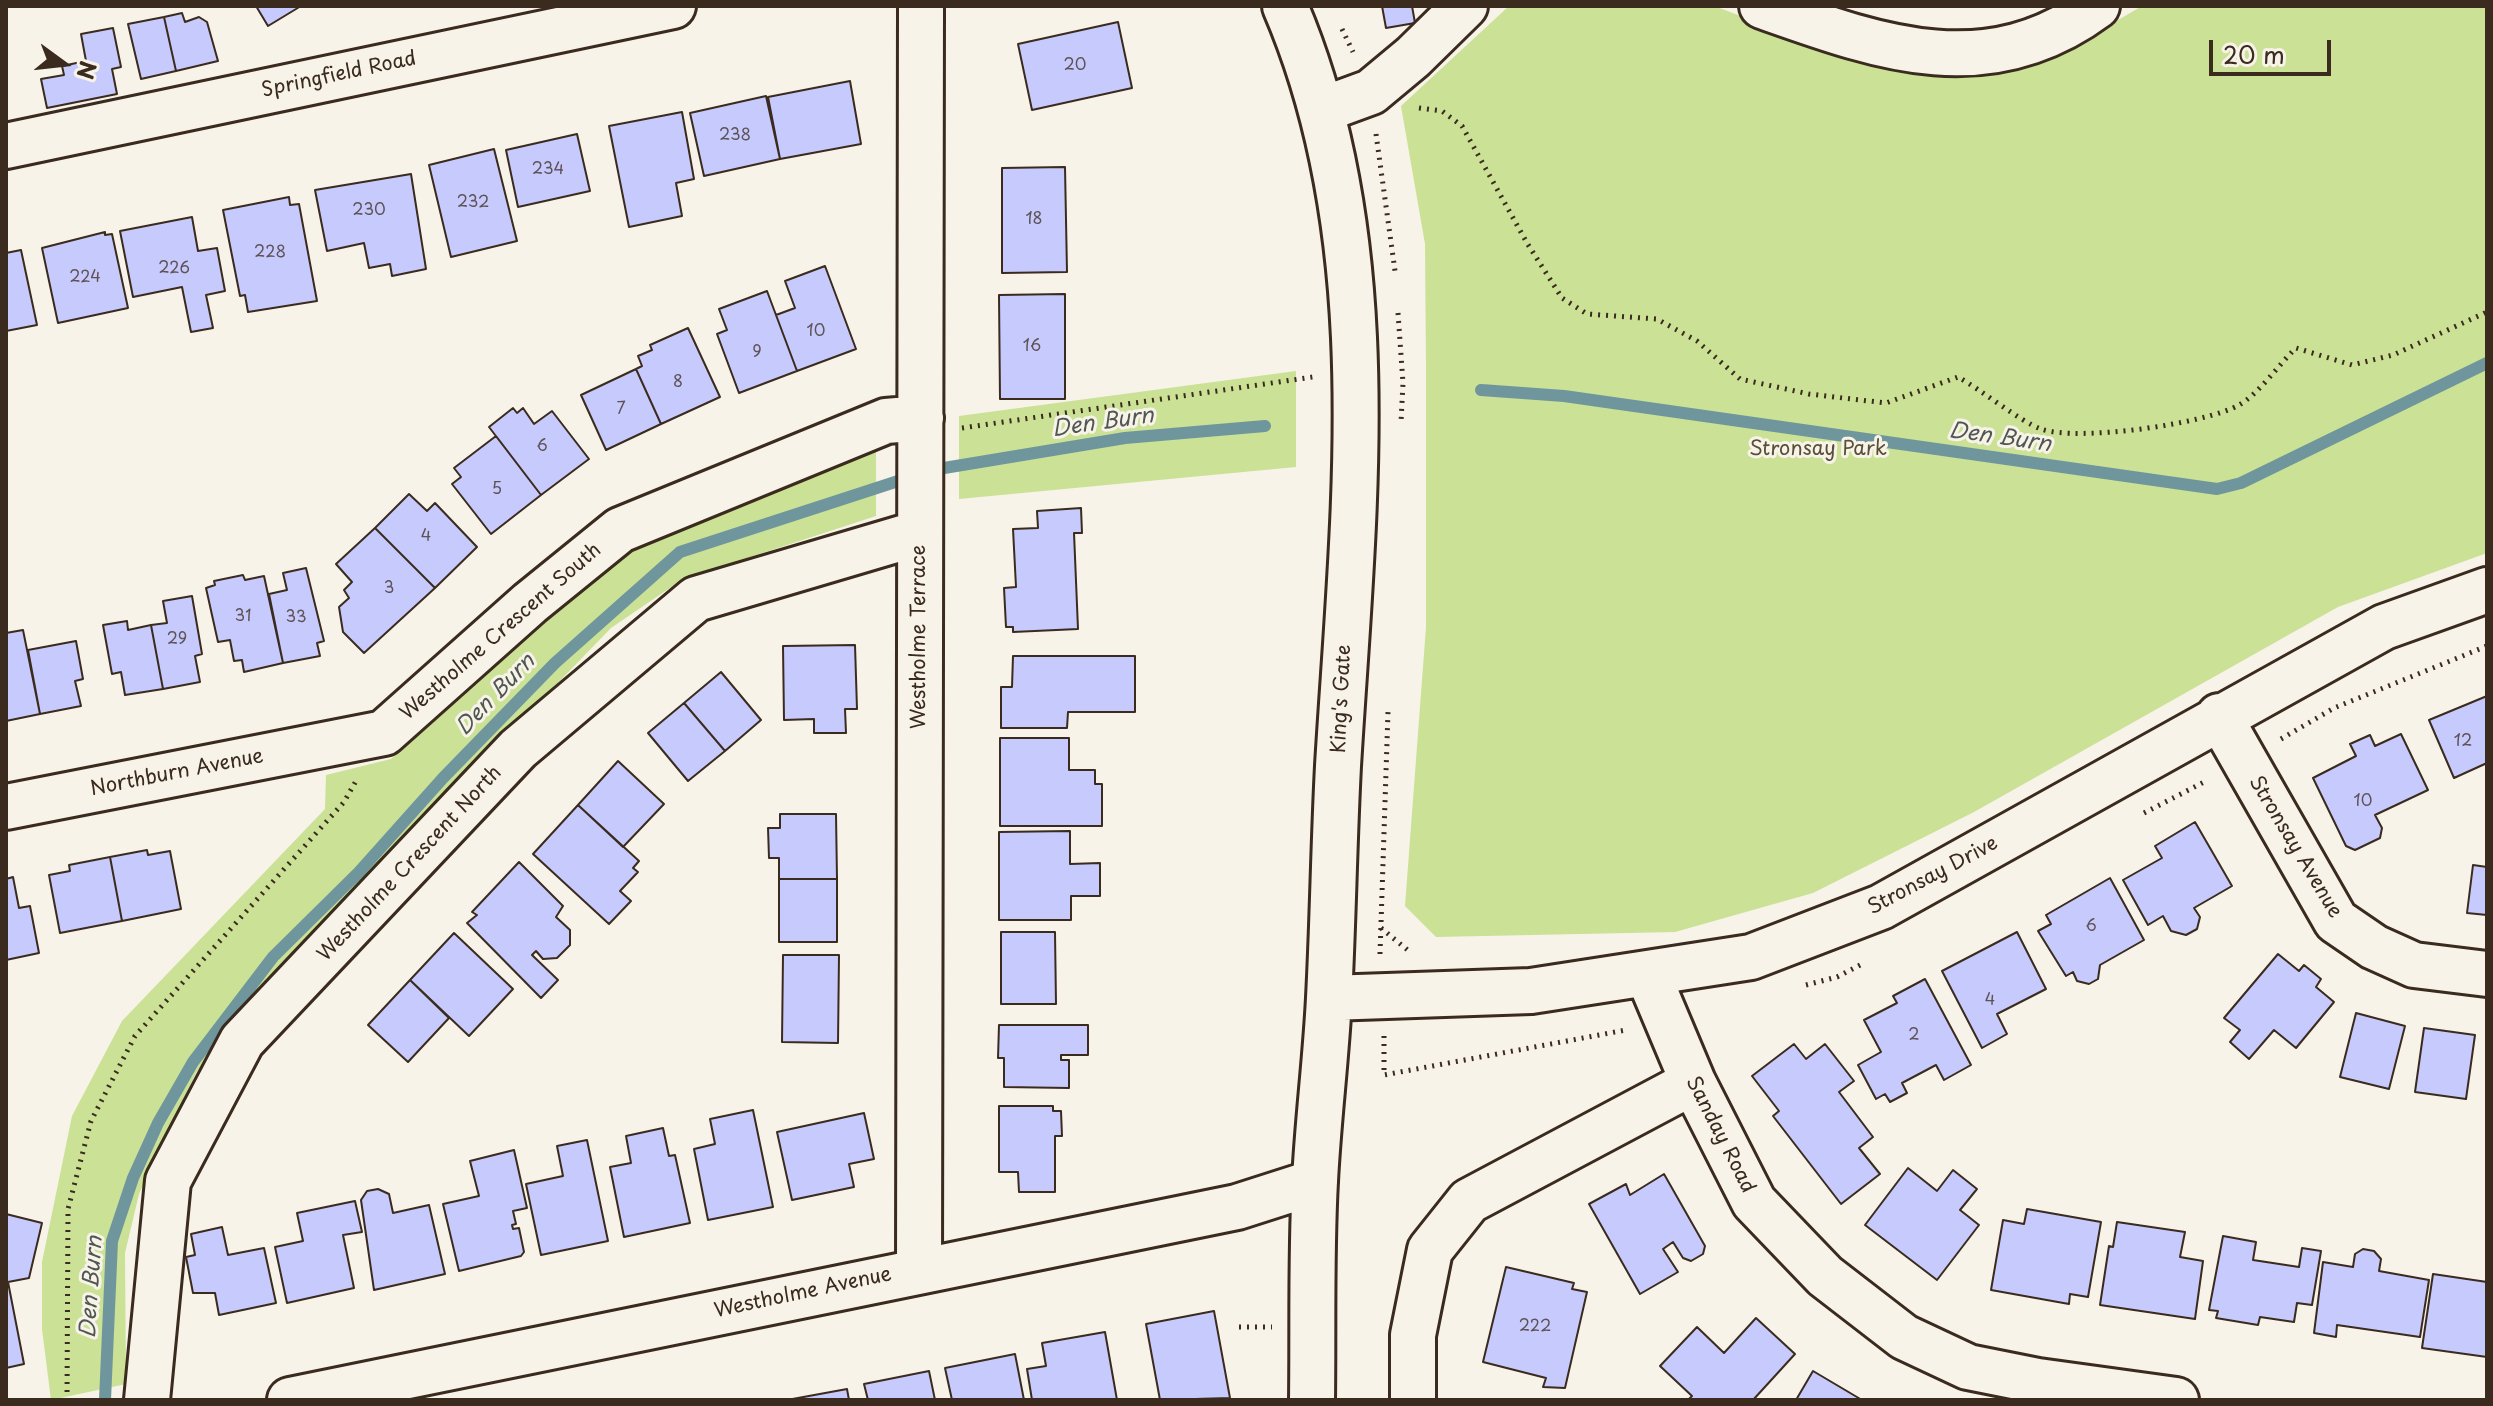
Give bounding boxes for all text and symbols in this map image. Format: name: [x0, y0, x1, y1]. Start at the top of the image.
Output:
north arrow: [24, 24, 104, 104]
scale bar: [2213, 24, 2335, 74]
text: 20 m: [2223, 36, 2285, 72]
street label: Springfield Road: [259, 47, 419, 103]
house number: 20: [1064, 56, 1086, 76]
text: N: [69, 58, 106, 83]
house number: 238: [719, 126, 751, 146]
house number: 234: [532, 160, 564, 180]
house number: 232: [457, 193, 489, 213]
house number: 230: [352, 201, 386, 221]
house number: 18: [1025, 210, 1043, 230]
house number: 228: [254, 243, 286, 263]
house number: 226: [158, 259, 190, 279]
house number: 224: [69, 268, 101, 288]
house number: 10: [807, 322, 825, 342]
house number: 16: [1023, 337, 1041, 357]
house number: 9: [752, 343, 762, 363]
house number: 8: [673, 373, 683, 393]
house number: 7: [616, 400, 626, 420]
water label: Den Burn: [1050, 403, 1156, 443]
water label: Den Burn: [1947, 418, 2053, 458]
house number: 6: [536, 437, 548, 457]
park label: Stronsay Park: [1749, 437, 1887, 461]
house number: 5: [492, 480, 502, 500]
house number: 4: [421, 527, 431, 547]
street label: Westholme Crescent South: [396, 538, 606, 726]
street label: Westholme Terrace: [907, 545, 931, 729]
house number: 3: [384, 579, 394, 599]
house number: 31: [235, 607, 251, 627]
house number: 33: [285, 608, 307, 628]
house number: 29: [167, 630, 187, 650]
street label: King's Gate: [1327, 644, 1357, 754]
water label: Den Burn: [451, 649, 541, 741]
house number: 12: [2454, 732, 2472, 752]
street label: Northburn Avenue: [88, 744, 266, 802]
street label: Westholme Crescent North: [313, 761, 507, 967]
street label: Stronsay Avenue: [2243, 772, 2347, 922]
house number: 10: [2354, 792, 2372, 812]
street label: Stronsay Drive: [1864, 832, 2002, 920]
house number: 6: [2085, 917, 2097, 937]
house number: 4: [1985, 991, 1995, 1011]
house number: 2: [1908, 1026, 1920, 1046]
street label: Sanday Road: [1680, 1073, 1760, 1197]
water label: Den Burn: [75, 1235, 109, 1339]
street label: Westholme Avenue: [712, 1262, 894, 1324]
house number: 222: [1519, 1317, 1551, 1337]

